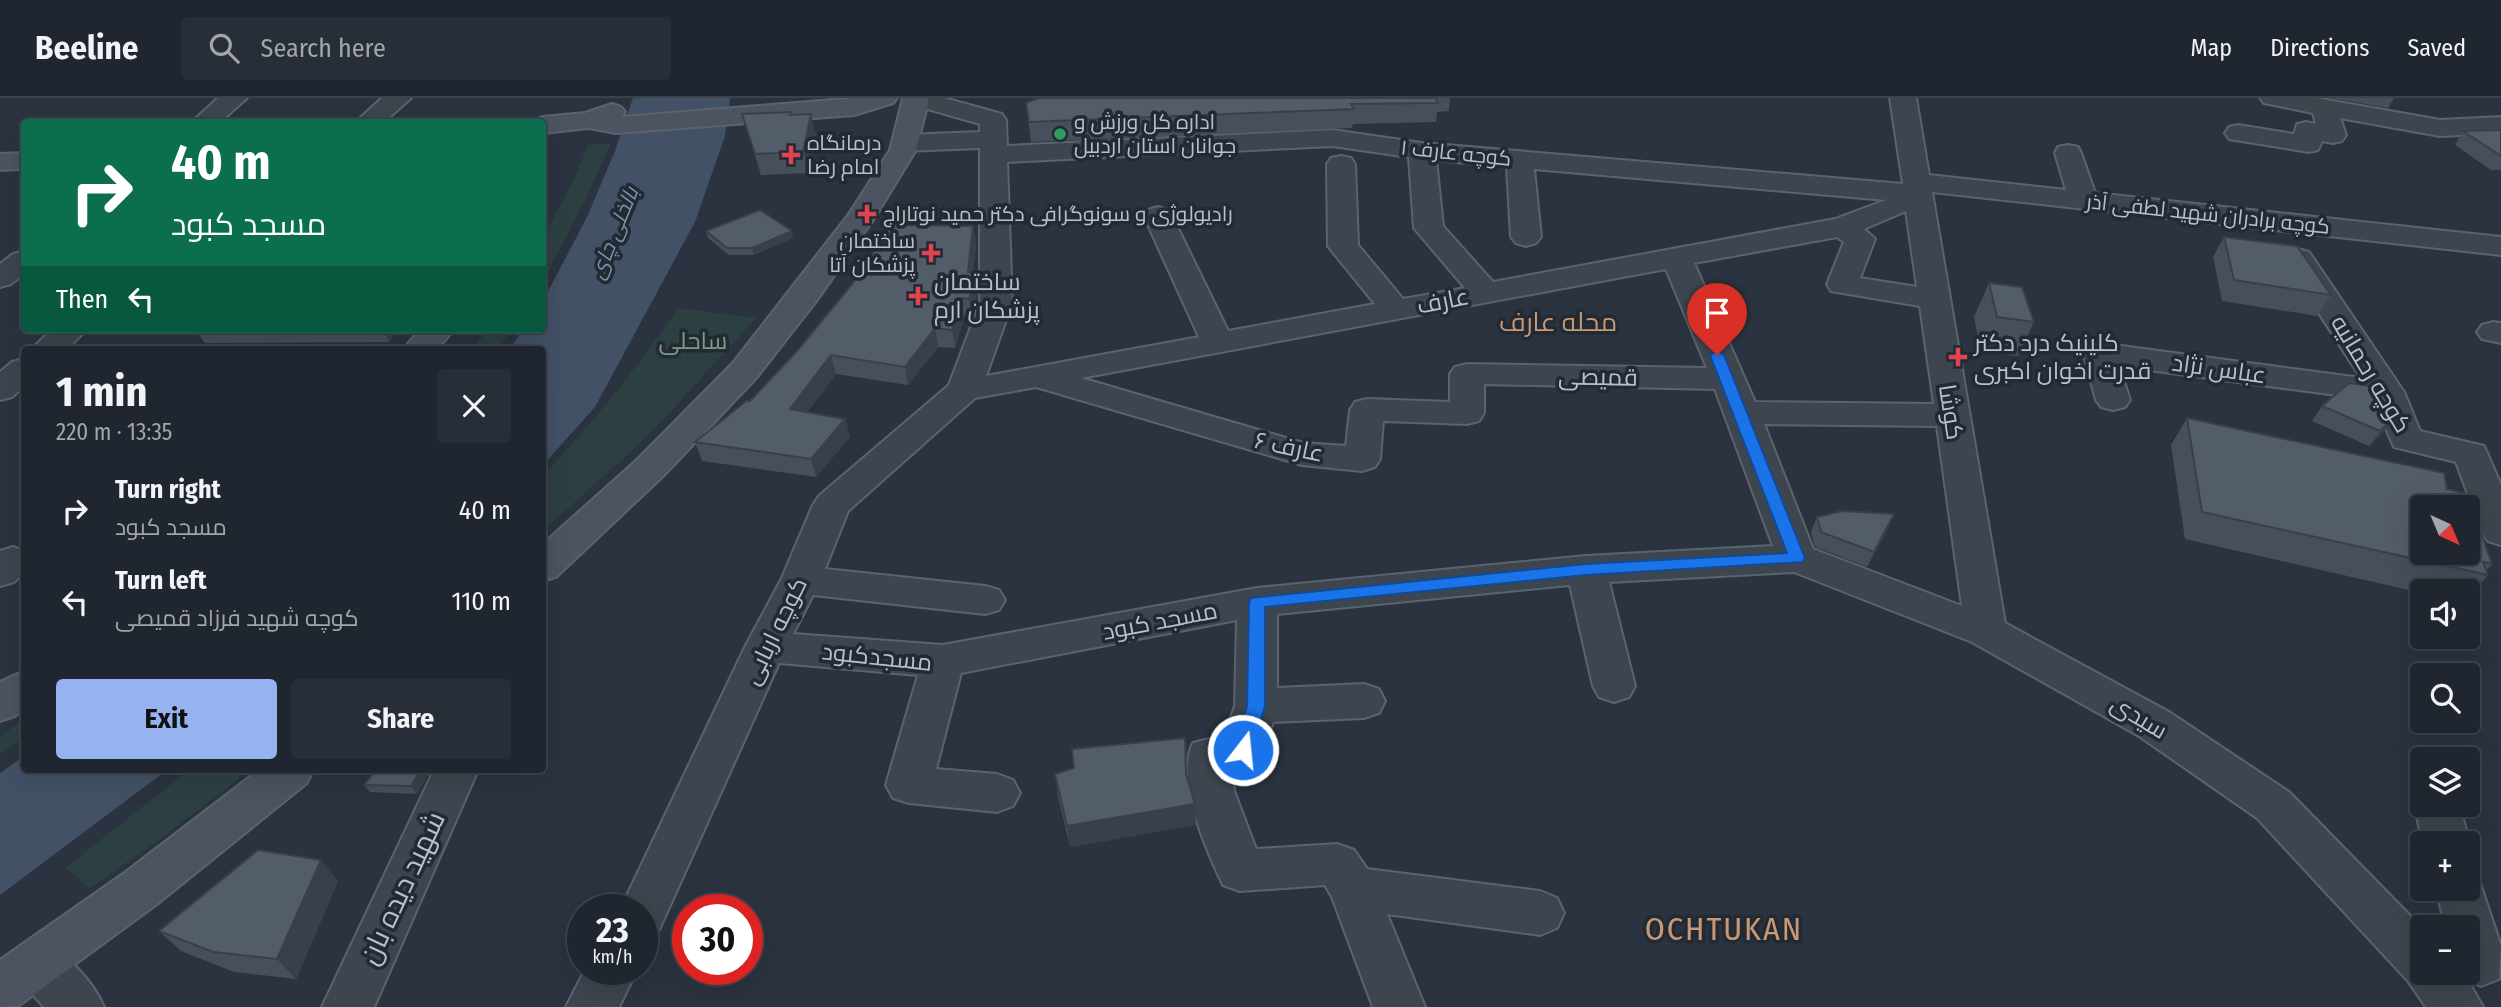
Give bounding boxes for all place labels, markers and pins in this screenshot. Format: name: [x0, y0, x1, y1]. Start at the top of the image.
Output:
place label: اداره کل ورزش و جوانان استان اردبیل: [1074, 109, 1236, 159]
marker: اداره کل ورزش و جوانان استان اردبیل: [1052, 126, 1068, 142]
place label: درمانگاه امام رضا: [807, 130, 881, 181]
marker: درمانگاه امام رضا: [781, 145, 801, 165]
place label: رادیولوژی و سونوگرافی دکتر حمید نوتاراج: [883, 201, 1233, 228]
marker: رادیولوژی و سونوگرافی دکتر حمید نوتاراج: [857, 204, 877, 224]
place label: ساختمان پزشکان آتا: [829, 228, 915, 279]
marker: ساختمان پزشکان آتا: [921, 243, 941, 263]
place label: ساختمان پزشکان ارم: [934, 268, 1040, 326]
pin: [1687, 283, 1747, 355]
marker: ساختمان پزشکان ارم: [908, 286, 928, 306]
place label: کلینیک درد دکتر قدرت اخوان اکبری: [1972, 329, 2151, 385]
marker: کلینیک درد دکتر قدرت اخوان اکبری: [1948, 347, 1968, 367]

